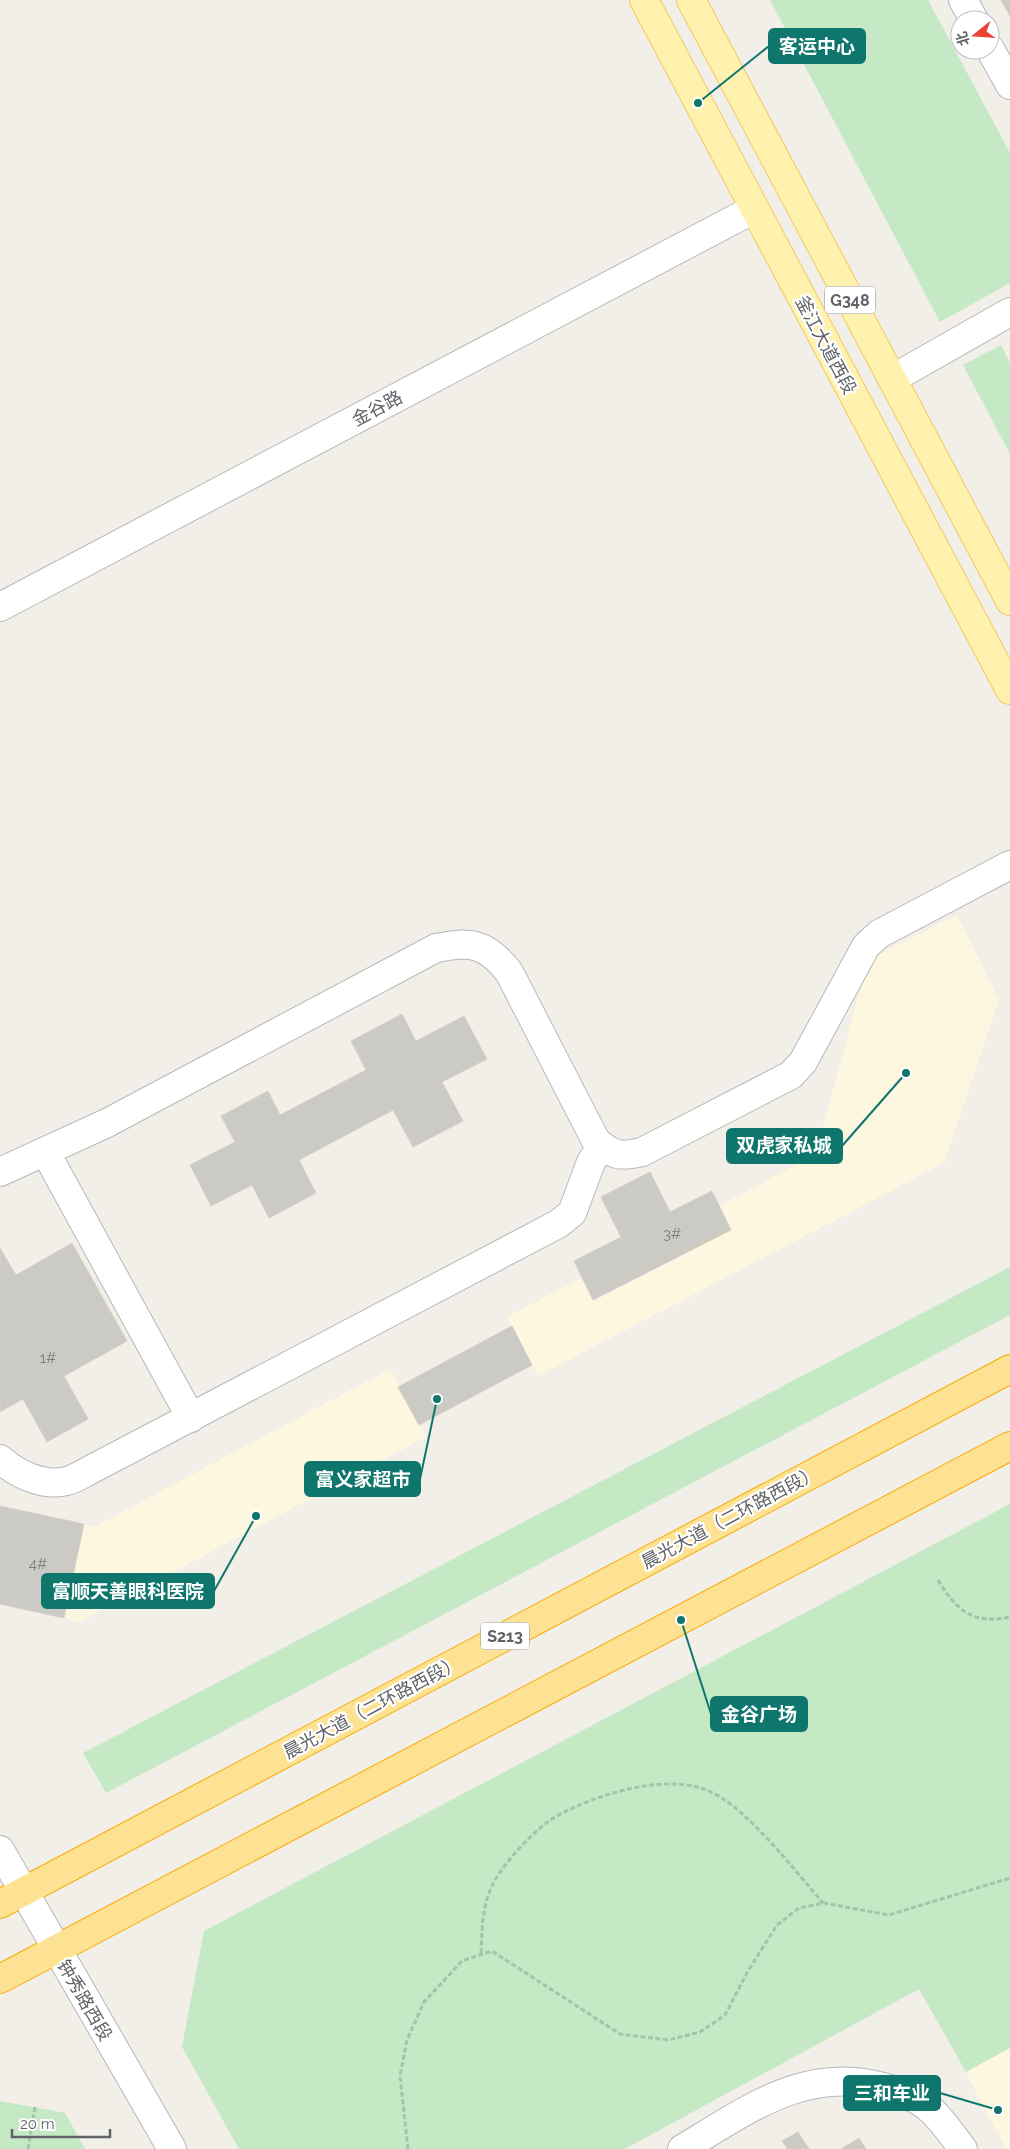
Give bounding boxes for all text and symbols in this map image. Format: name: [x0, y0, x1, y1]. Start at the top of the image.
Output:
north arrow: [950, 10, 1000, 60]
callout: 客运中心: [769, 29, 865, 63]
text: 北: [953, 30, 972, 48]
text: 客运中心: [779, 35, 855, 57]
road number: G348: [825, 286, 875, 314]
street label: 釜江大道西段: [791, 292, 861, 398]
street label: 金谷路: [348, 386, 406, 430]
callout: 双虎家私城: [727, 1129, 842, 1163]
text: 双虎家私城: [736, 1134, 832, 1156]
house number: 3#: [663, 1225, 681, 1243]
house number: 1#: [40, 1349, 56, 1367]
street label: 晨光大道（二环路西段）: [638, 1461, 822, 1573]
callout: 富义家超市: [305, 1462, 420, 1496]
text: 富义家超市: [315, 1468, 411, 1490]
house number: 4#: [29, 1555, 47, 1573]
callout: 富顺天善眼科医院: [42, 1574, 214, 1608]
text: 富顺天善眼科医院: [52, 1580, 204, 1602]
road number: S213: [481, 1622, 529, 1650]
street label: 晨光大道（二环路西段）: [280, 1651, 464, 1763]
callout: 金谷广场: [711, 1697, 807, 1731]
text: 金谷广场: [721, 1703, 797, 1725]
street label: 钟秀路西段: [53, 1956, 117, 2044]
callout: 三和车业: [844, 2076, 940, 2110]
text: 三和车业: [854, 2082, 930, 2104]
scale bar: [12, 2106, 110, 2138]
text: 20 m: [20, 2115, 55, 2133]

